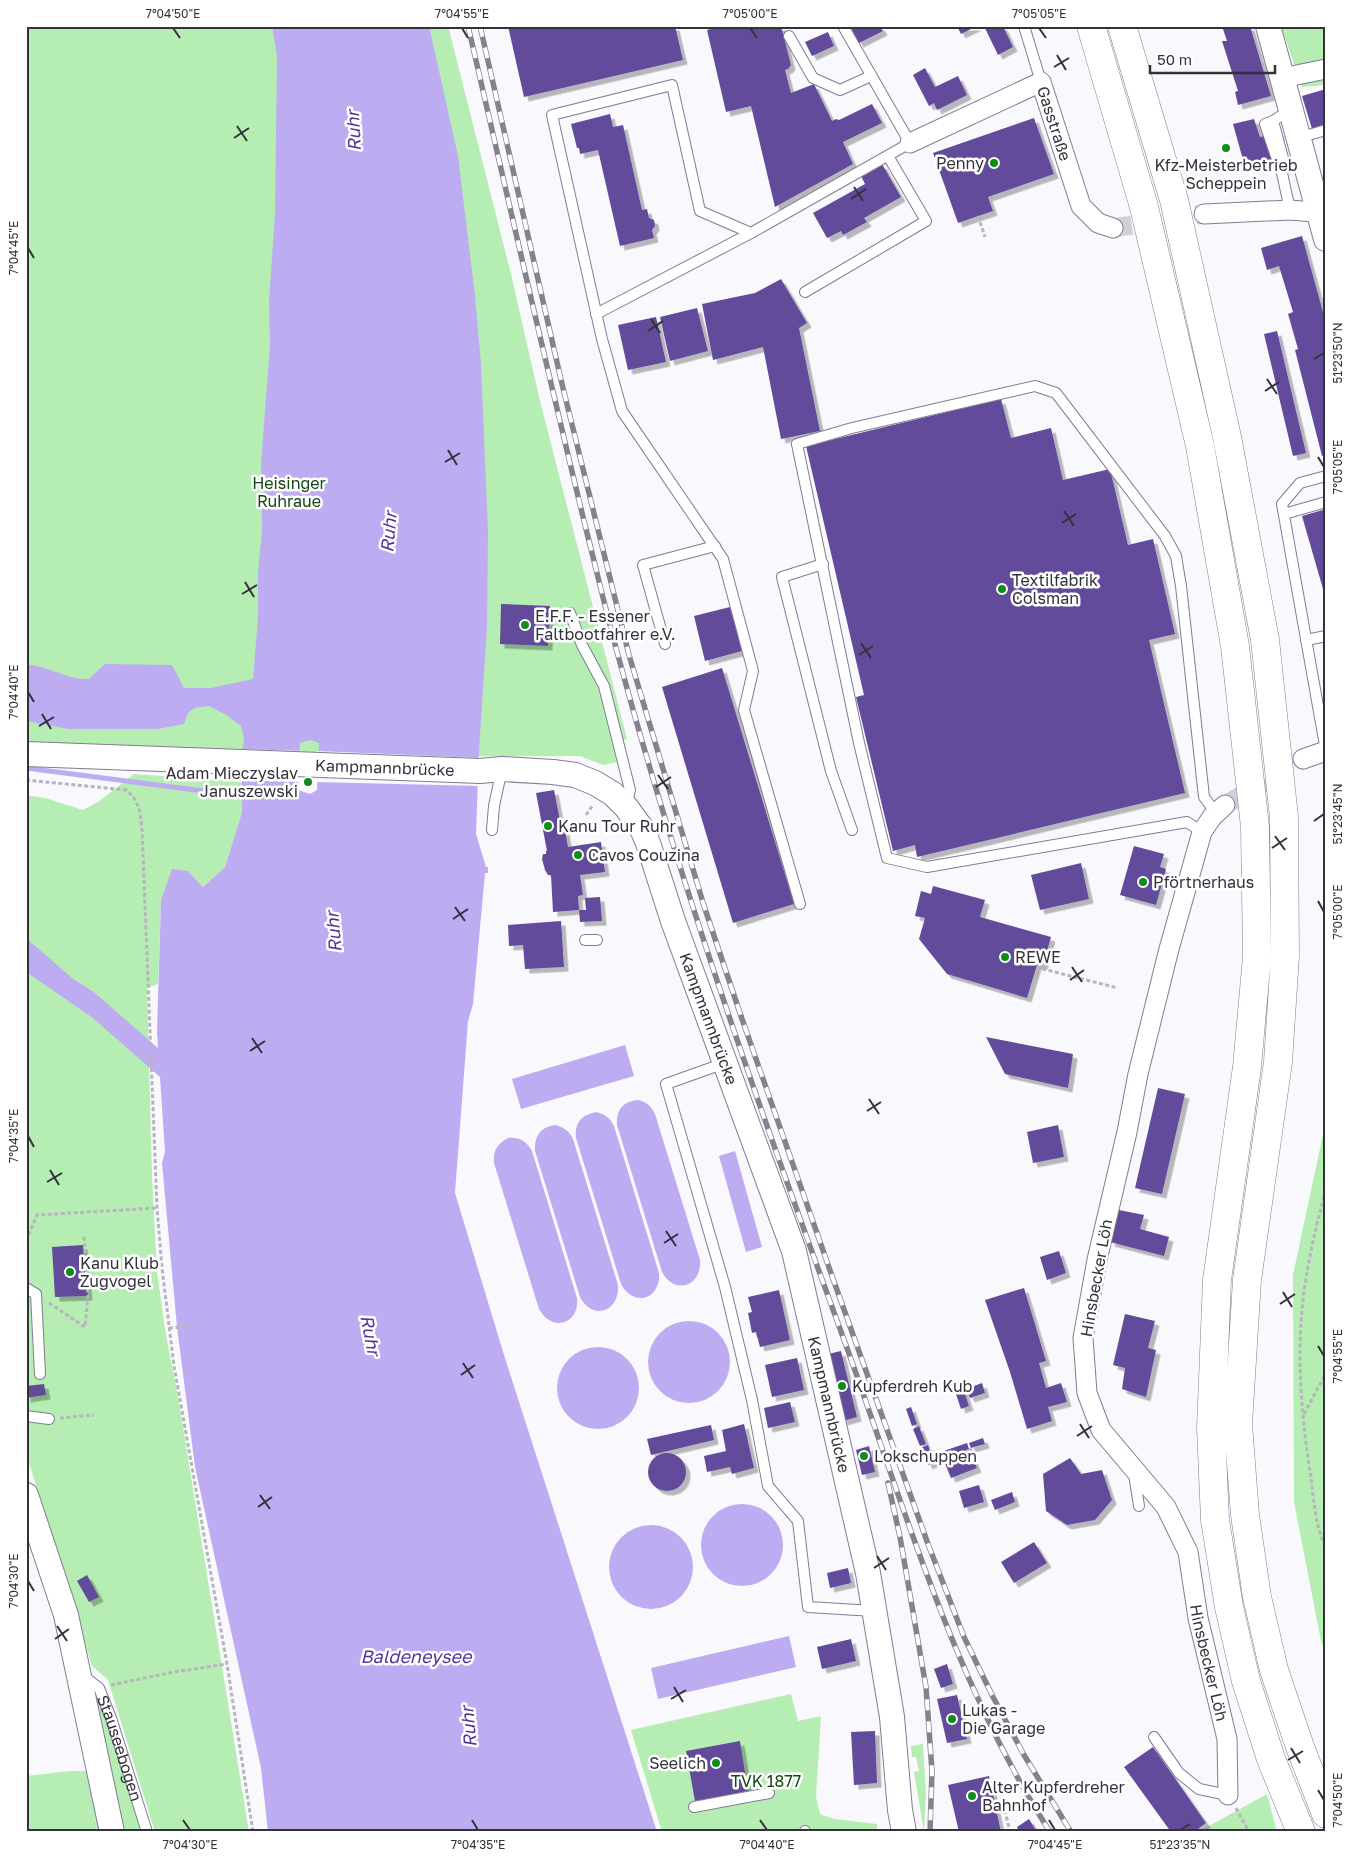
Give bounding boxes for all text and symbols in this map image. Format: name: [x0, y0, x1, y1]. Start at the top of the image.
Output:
text: 7°04'50"E: [146, 6, 200, 21]
text: 7°04'55"E: [435, 6, 489, 21]
text: 7°05'00"E: [723, 6, 777, 21]
text: 7°05'05"E: [1012, 6, 1066, 21]
scale bar: [1150, 42, 1274, 74]
text: 50 m: [1157, 50, 1192, 68]
street label: Gasstraße: [1033, 83, 1076, 163]
water label: Ruhr: [341, 107, 365, 152]
marker: Kfz-Meisterbetrieb Scheppein: [1220, 142, 1232, 154]
place label: Penny: [936, 153, 984, 173]
place label: Kfz-Meisterbetrieb Scheppein: [1154, 155, 1298, 193]
marker: Penny: [988, 157, 1000, 169]
text: 7°04'45"E: [6, 221, 21, 275]
text: 51°23'50"N: [1330, 322, 1345, 384]
text: 7°05'05"E: [1330, 440, 1345, 494]
park label: Heisinger Ruhraue: [252, 473, 326, 511]
water label: Ruhr: [375, 508, 401, 553]
place label: Textilfabrik Colsman: [1012, 570, 1098, 608]
marker: Textilfabrik Colsman: [996, 583, 1008, 595]
place label: E.F.F. - Essener Faltbootfahrer e.V.: [535, 606, 675, 644]
marker: E.F.F. - Essener Faltbootfahrer e.V.: [519, 619, 531, 631]
text: 7°04'40"E: [6, 664, 21, 720]
street label: Kampmannbrücke: [315, 755, 455, 780]
place label: Adam Mieczyslav Januszewski: [166, 763, 298, 801]
marker: Adam Mieczyslav Januszewski: [302, 776, 314, 788]
text: 51°23'45"N: [1330, 783, 1345, 845]
place label: Kanu Tour Ruhr: [558, 816, 676, 836]
marker: Kanu Tour Ruhr: [542, 820, 554, 832]
place label: Cavos Couzina: [588, 845, 700, 865]
marker: Cavos Couzina: [572, 849, 584, 861]
place label: Pförtnerhaus: [1153, 872, 1254, 892]
marker: Pförtnerhaus: [1137, 876, 1149, 888]
text: 7°05'00"E: [1330, 885, 1345, 939]
water label: Ruhr: [320, 908, 346, 953]
place label: REWE: [1015, 947, 1061, 967]
street label: Kampmannbrücke: [675, 950, 742, 1087]
marker: REWE: [999, 951, 1011, 963]
text: 7°04'35"E: [6, 1109, 21, 1163]
street label: Hinsbecker Löh: [1076, 1218, 1116, 1338]
place label: Kanu Klub Zugvogel: [80, 1253, 159, 1291]
marker: Kanu Klub Zugvogel: [64, 1266, 76, 1278]
water label: Ruhr: [356, 1313, 386, 1360]
text: 7°04'55"E: [1330, 1329, 1345, 1383]
street label: Kampmannbrücke: [804, 1334, 855, 1475]
place label: Kupferdreh Kub: [852, 1376, 973, 1396]
marker: Kupferdreh Kub: [836, 1380, 848, 1392]
place label: Lokschuppen: [874, 1446, 977, 1466]
marker: Lokschuppen: [858, 1450, 870, 1462]
text: 7°04'30"E: [6, 1554, 21, 1608]
street label: Hinsbecker Löh: [1186, 1603, 1232, 1723]
water label: Baldeneysee: [361, 1645, 473, 1667]
street label: Stauseebogen: [93, 1692, 147, 1804]
place label: Lukas - Die Garage: [962, 1700, 1045, 1738]
water label: Ruhr: [455, 1703, 481, 1748]
marker: Lukas - Die Garage: [946, 1713, 958, 1725]
place label: Seelich: [649, 1753, 706, 1773]
marker: Seelich: [710, 1757, 722, 1769]
park label: TVK 1877: [731, 1771, 801, 1791]
text: 7°04'50"E: [1330, 1773, 1345, 1827]
place label: Alter Kupferdreher Bahnhof: [982, 1777, 1125, 1815]
marker: Alter Kupferdreher Bahnhof: [966, 1790, 978, 1802]
text: 7°04'30"E: [163, 1837, 217, 1852]
text: 7°04'35"E: [451, 1837, 505, 1852]
text: 7°04'40"E: [739, 1837, 795, 1852]
text: 7°04'45"E: [1028, 1837, 1082, 1852]
text: 51°23'35"N: [1150, 1837, 1210, 1852]

